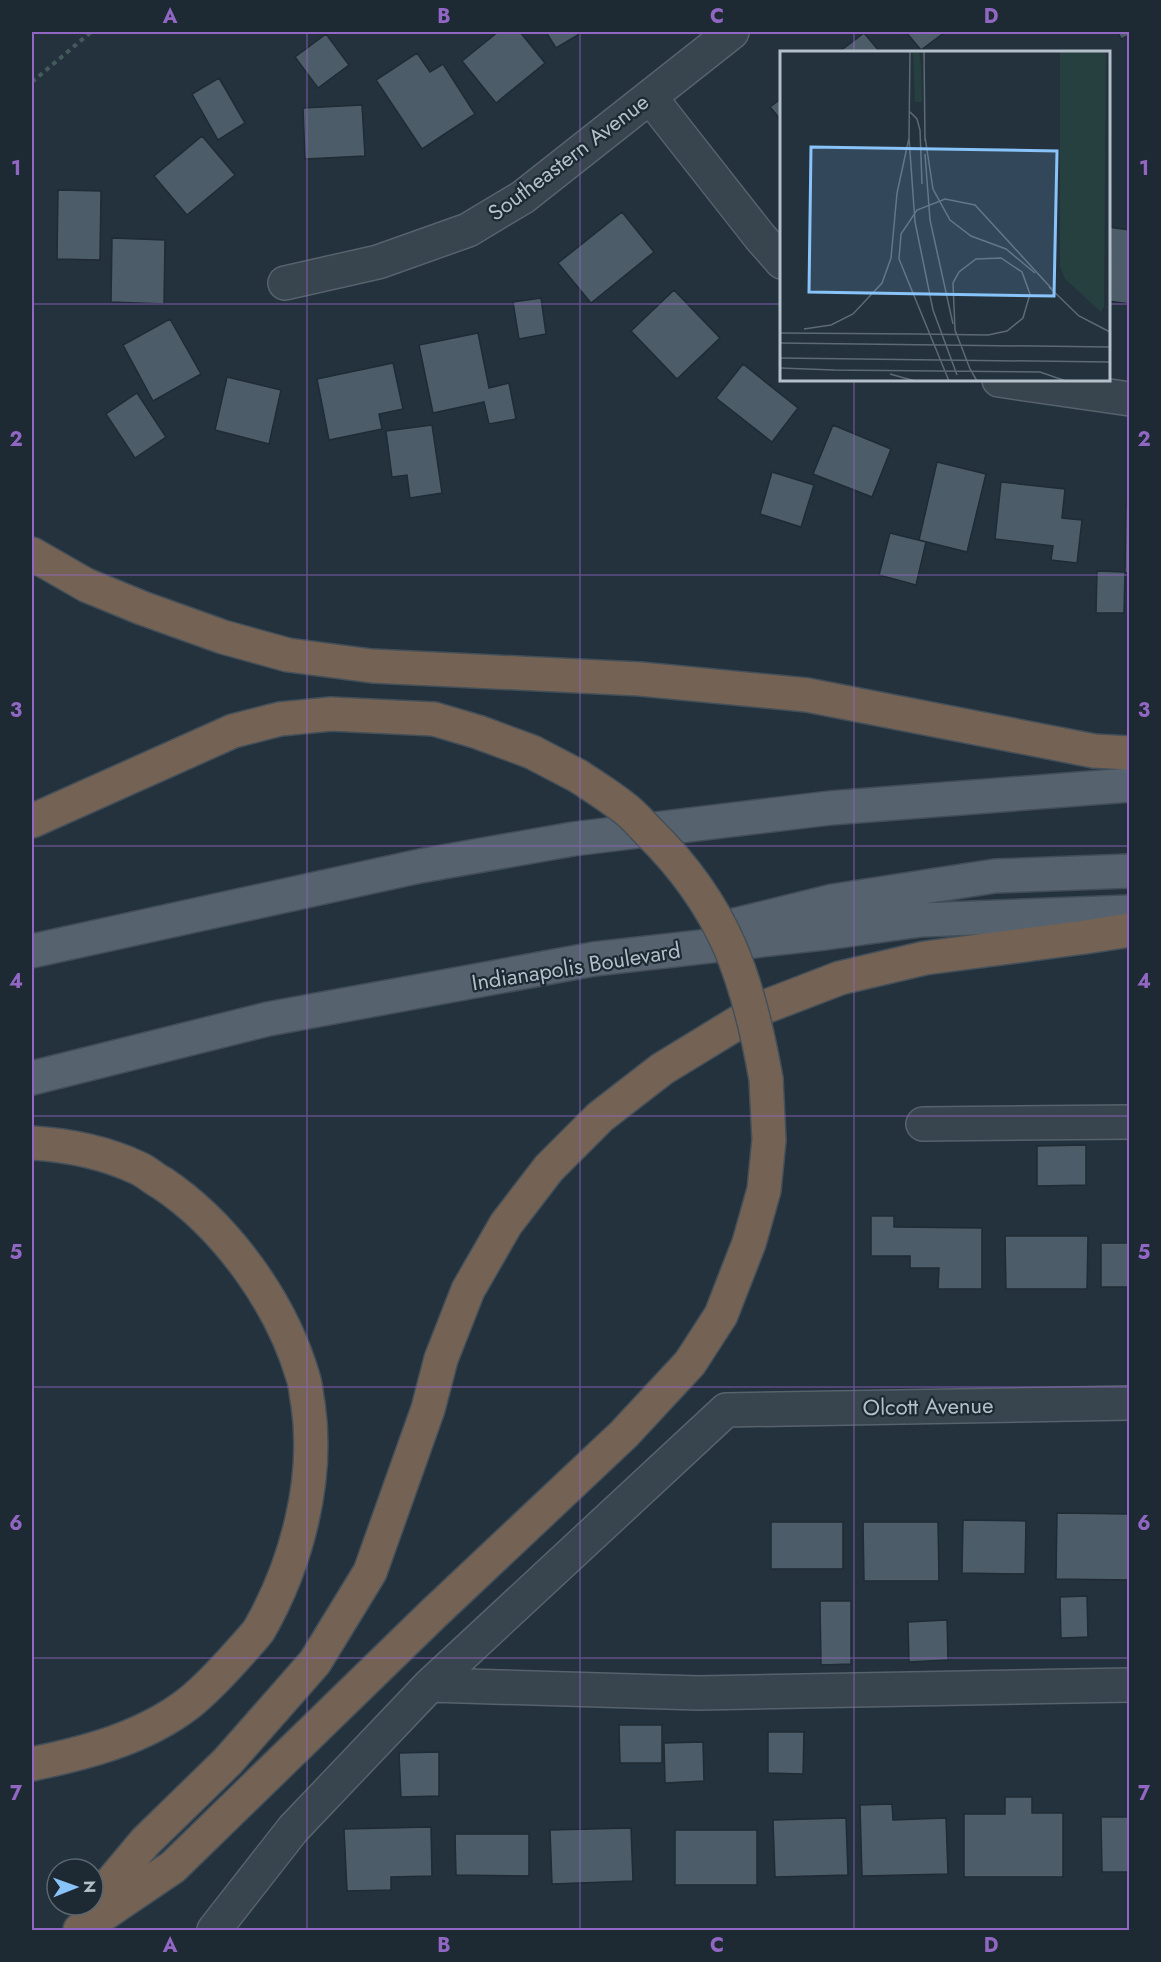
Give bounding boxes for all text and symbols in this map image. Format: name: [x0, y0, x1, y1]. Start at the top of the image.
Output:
text: A: [162, 2, 178, 31]
text: B: [437, 2, 451, 31]
text: C: [710, 2, 724, 31]
text: D: [984, 2, 998, 31]
inset map: [780, 51, 1110, 381]
street label: Southeastern Avenue: [481, 86, 655, 228]
text: 1: [11, 154, 21, 183]
text: 1: [1139, 154, 1149, 183]
text: 2: [9, 425, 23, 454]
text: 2: [1137, 425, 1151, 454]
text: 3: [10, 696, 22, 725]
text: 3: [1138, 696, 1150, 725]
street label: Indianapolis Boulevard: [469, 934, 683, 998]
text: 4: [9, 967, 23, 996]
text: 4: [1137, 967, 1151, 996]
text: 5: [10, 1238, 23, 1267]
text: 5: [1138, 1238, 1151, 1267]
street label: Olcott Avenue: [862, 1389, 994, 1423]
text: 6: [9, 1509, 23, 1538]
text: 6: [1137, 1509, 1151, 1538]
text: 7: [10, 1779, 23, 1808]
text: 7: [1138, 1779, 1151, 1808]
north arrow: [45, 1857, 105, 1917]
text: N: [78, 1880, 101, 1893]
text: A: [162, 1931, 178, 1960]
text: B: [437, 1931, 451, 1960]
text: C: [710, 1931, 724, 1960]
text: D: [984, 1931, 998, 1960]

